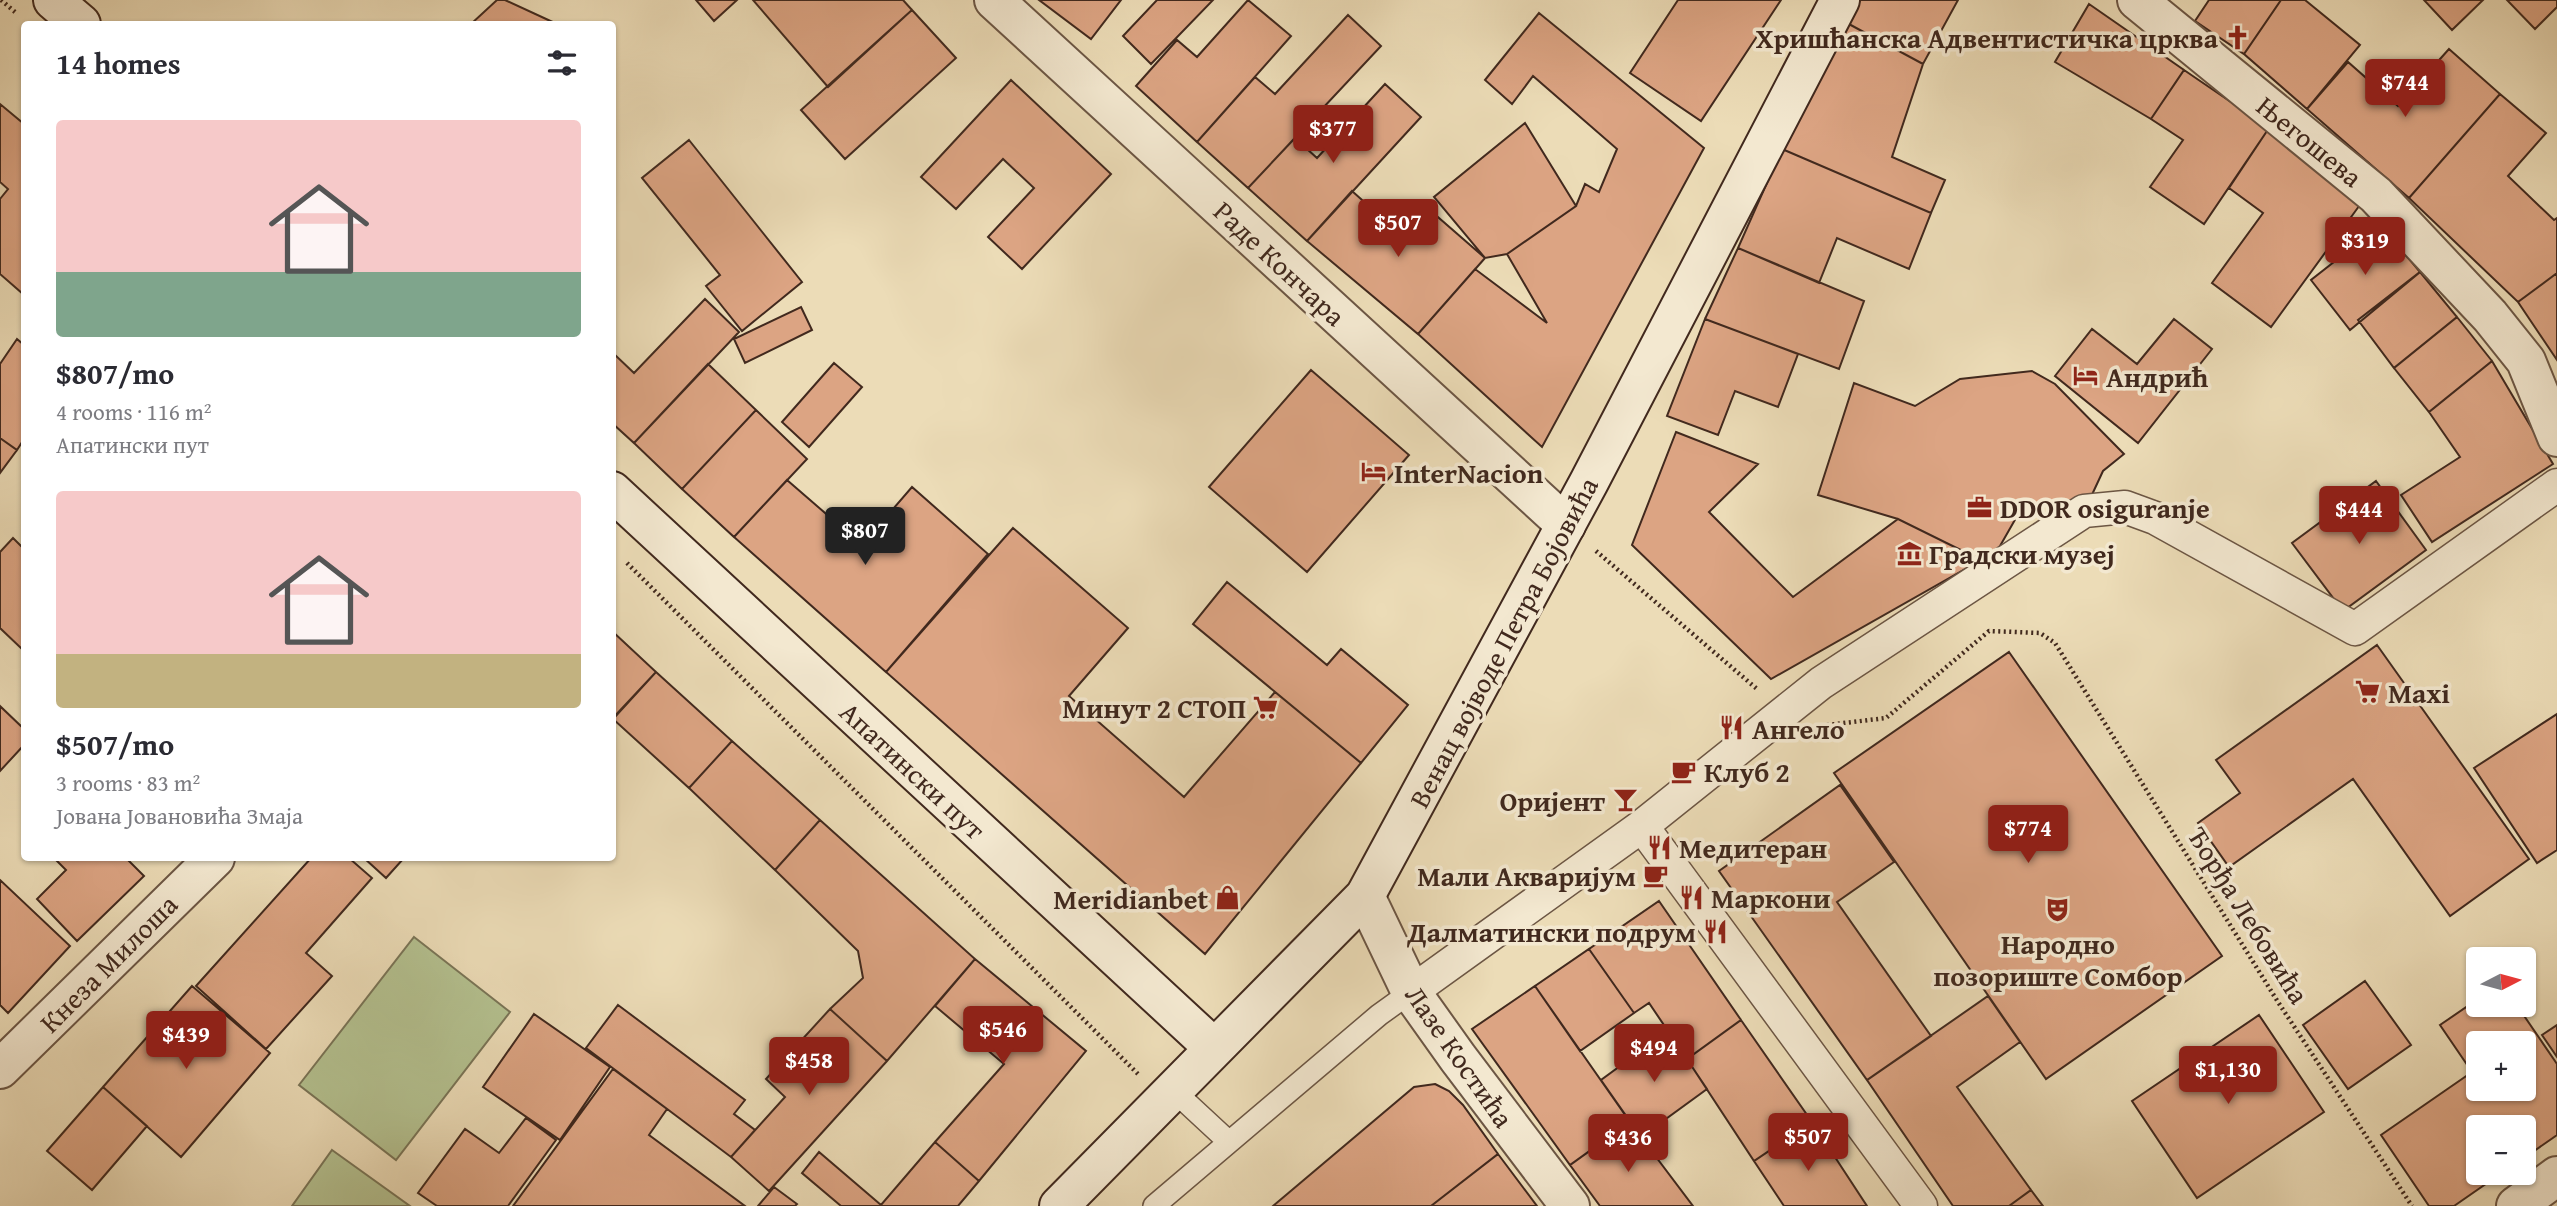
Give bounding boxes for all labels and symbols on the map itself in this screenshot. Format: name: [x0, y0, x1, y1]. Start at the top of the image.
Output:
place label: Хришћанска Адвентистичка црква: [1756, 17, 2219, 58]
church icon: Хришћанска Адвентистичка црква: [2224, 23, 2252, 51]
pin: $744: [2364, 60, 2446, 119]
street label: Његошева: [2248, 86, 2372, 197]
pin: $377: [1292, 106, 1374, 165]
street label: Раде Кончара: [1205, 191, 1356, 336]
pin: $507: [1357, 200, 1439, 259]
pin: $319: [2324, 218, 2406, 277]
place label: Андрић: [2106, 356, 2209, 397]
hotel icon: Андрић: [2072, 362, 2100, 390]
place label: InterNacion: [1394, 452, 1544, 493]
hotel icon: InterNacion: [1360, 458, 1388, 486]
street label: Венац војводе Петра Бојовића: [1398, 469, 1608, 815]
pin: $444: [2318, 486, 2400, 546]
place label: DDOR osiguranje: [2000, 487, 2210, 528]
office icon: DDOR osiguranje: [1966, 493, 1994, 521]
pin: $807: [824, 508, 906, 567]
place label: Градски музеј: [1929, 533, 2115, 574]
museum icon: Градски музеј: [1895, 539, 1923, 567]
place label: Maxi: [2388, 672, 2450, 713]
supermarket icon: Maxi: [2354, 678, 2382, 706]
place label: Минут 2 СТОП: [1062, 687, 1246, 728]
street label: Апатински пут: [831, 692, 995, 849]
supermarket icon: Минут 2 СТОП: [1252, 693, 1280, 721]
place label: Ангело: [1752, 708, 1845, 749]
restaurant icon: Ангело: [1718, 714, 1746, 742]
place label: Клуб 2: [1704, 751, 1790, 792]
cafe icon: Клуб 2: [1670, 757, 1698, 785]
place label: Оријент: [1500, 780, 1605, 821]
bar icon: Оријент: [1611, 786, 1639, 814]
pin: $774: [1987, 806, 2069, 865]
street label: Ђорђа Лебовића: [2178, 819, 2320, 1012]
place label: Медитеран: [1679, 827, 1827, 868]
restaurant icon: Медитеран: [1645, 833, 1673, 861]
place label: Мали Акваријум: [1417, 855, 1636, 896]
cafe icon: Мали Акваријум: [1642, 861, 1670, 889]
place label: Маркони: [1711, 877, 1831, 918]
place label: Meridianbet: [1053, 878, 1208, 919]
restaurant icon: Маркони: [1677, 883, 1705, 911]
street label: Кнеза Милоша: [29, 884, 187, 1042]
shop icon: Meridianbet: [1214, 884, 1242, 912]
theatre icon: Народно позориште Сомбор: [2044, 895, 2072, 923]
place label: Далматински подрум: [1406, 911, 1696, 952]
restaurant icon: Далматински подрум: [1702, 917, 1730, 945]
place label: Народно позориште Сомбор: [1934, 923, 2182, 996]
north arrow: [2466, 947, 2536, 1017]
street label: Лазе Костића: [1396, 976, 1525, 1136]
pin: $546: [962, 1006, 1044, 1066]
pin: $439: [145, 1012, 227, 1071]
pin: $494: [1613, 1024, 1695, 1084]
pin: $458: [768, 1038, 850, 1097]
pin: $1,130: [2171, 1046, 2285, 1106]
pin: $436: [1587, 1114, 1669, 1174]
pin: $507: [1767, 1114, 1849, 1173]

